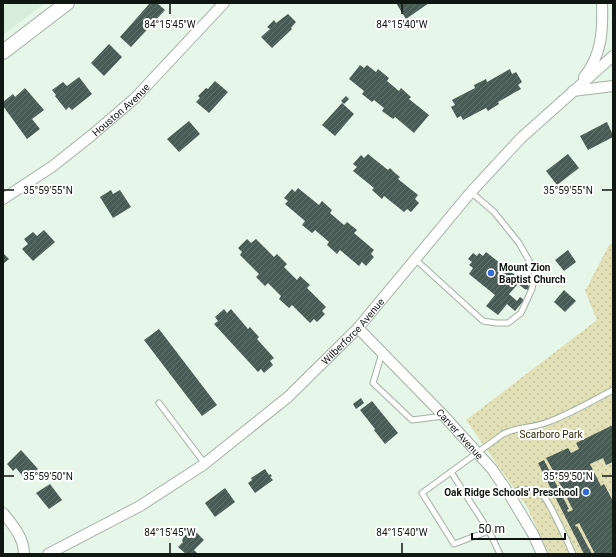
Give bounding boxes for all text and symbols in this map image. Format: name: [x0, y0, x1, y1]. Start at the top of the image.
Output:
text: 84°15'45"W: [144, 19, 196, 30]
text: 84°15'40"W: [376, 19, 428, 30]
street label: Houston Avenue: [90, 81, 151, 138]
text: 35°59'55"N: [23, 185, 73, 196]
text: 35°59'55"N: [543, 185, 593, 196]
place label: Mount Zion Baptist Church: [499, 262, 566, 285]
marker: Mount Zion Baptist Church: [486, 268, 496, 278]
street label: Wilberforce Avenue: [319, 296, 386, 367]
street label: Carver Avenue: [434, 406, 486, 461]
park label: Scarboro Park: [520, 429, 583, 440]
text: 35°59'50"N: [23, 471, 73, 482]
text: 35°59'50"N: [543, 471, 593, 482]
place label: Oak Ridge Schools' Preschool: [444, 487, 578, 498]
marker: Oak Ridge Schools' Preschool: [581, 487, 591, 497]
scale bar: [472, 515, 565, 541]
text: 50 m: [478, 522, 505, 536]
text: 84°15'45"W: [144, 527, 196, 538]
text: 84°15'40"W: [376, 527, 428, 538]

